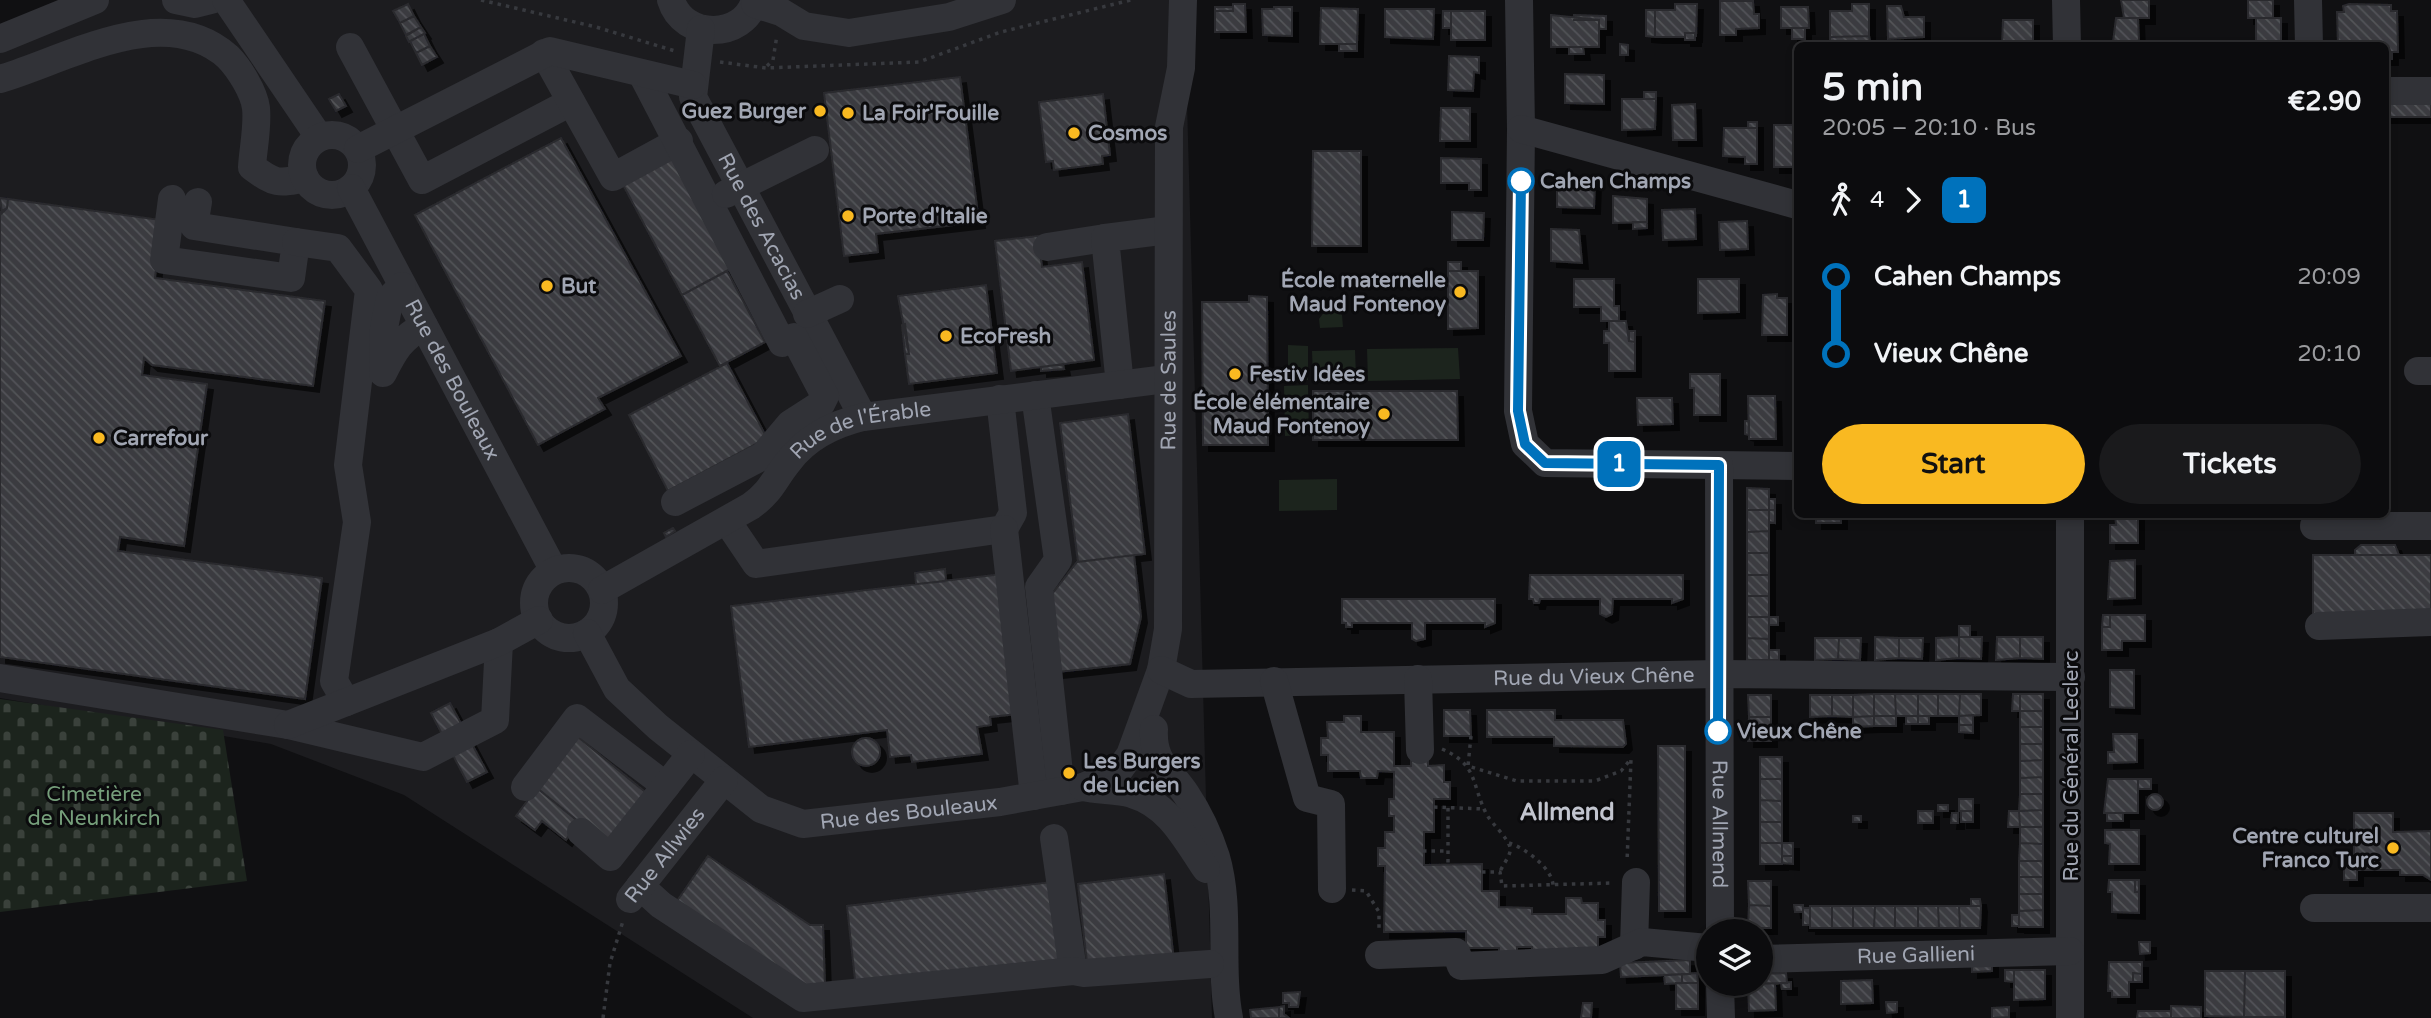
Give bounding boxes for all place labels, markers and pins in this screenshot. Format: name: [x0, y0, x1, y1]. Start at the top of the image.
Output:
place label: Guez Burger: [681, 99, 807, 124]
place label: La Foir'Fouille: [862, 101, 999, 126]
marker: Guez Burger: [812, 103, 828, 119]
marker: La Foir'Fouille: [840, 105, 856, 121]
place label: Cosmos: [1088, 121, 1167, 146]
marker: Cosmos: [1066, 125, 1082, 141]
marker: Cahen Champs: [1508, 168, 1534, 194]
place label: Cahen Champs: [1540, 169, 1691, 194]
place label: Porte d'Italie: [862, 204, 988, 229]
marker: Porte d'Italie: [840, 208, 856, 224]
place label: École maternelle Maud Fontenoy: [1281, 267, 1447, 317]
place label: But: [561, 274, 596, 299]
marker: But: [539, 278, 555, 294]
marker: École maternelle Maud Fontenoy: [1452, 284, 1468, 300]
place label: EcoFresh: [960, 324, 1051, 349]
marker: EcoFresh: [938, 328, 954, 344]
place label: Festiv Idées: [1249, 362, 1365, 387]
marker: Festiv Idées: [1227, 366, 1243, 382]
place label: École élémentaire Maud Fontenoy: [1193, 389, 1371, 439]
marker: École élémentaire Maud Fontenoy: [1376, 406, 1392, 422]
place label: Carrefour: [113, 426, 209, 451]
marker: Carrefour: [91, 430, 107, 446]
marker: Vieux Chêne: [1705, 718, 1731, 744]
place label: Vieux Chêne: [1737, 719, 1862, 744]
place label: Les Burgers de Lucien: [1083, 749, 1201, 798]
marker: Les Burgers de Lucien: [1061, 765, 1077, 781]
place label: Centre culturel Franco Turc: [2232, 824, 2379, 873]
marker: Centre culturel Franco Turc: [2385, 840, 2401, 856]

